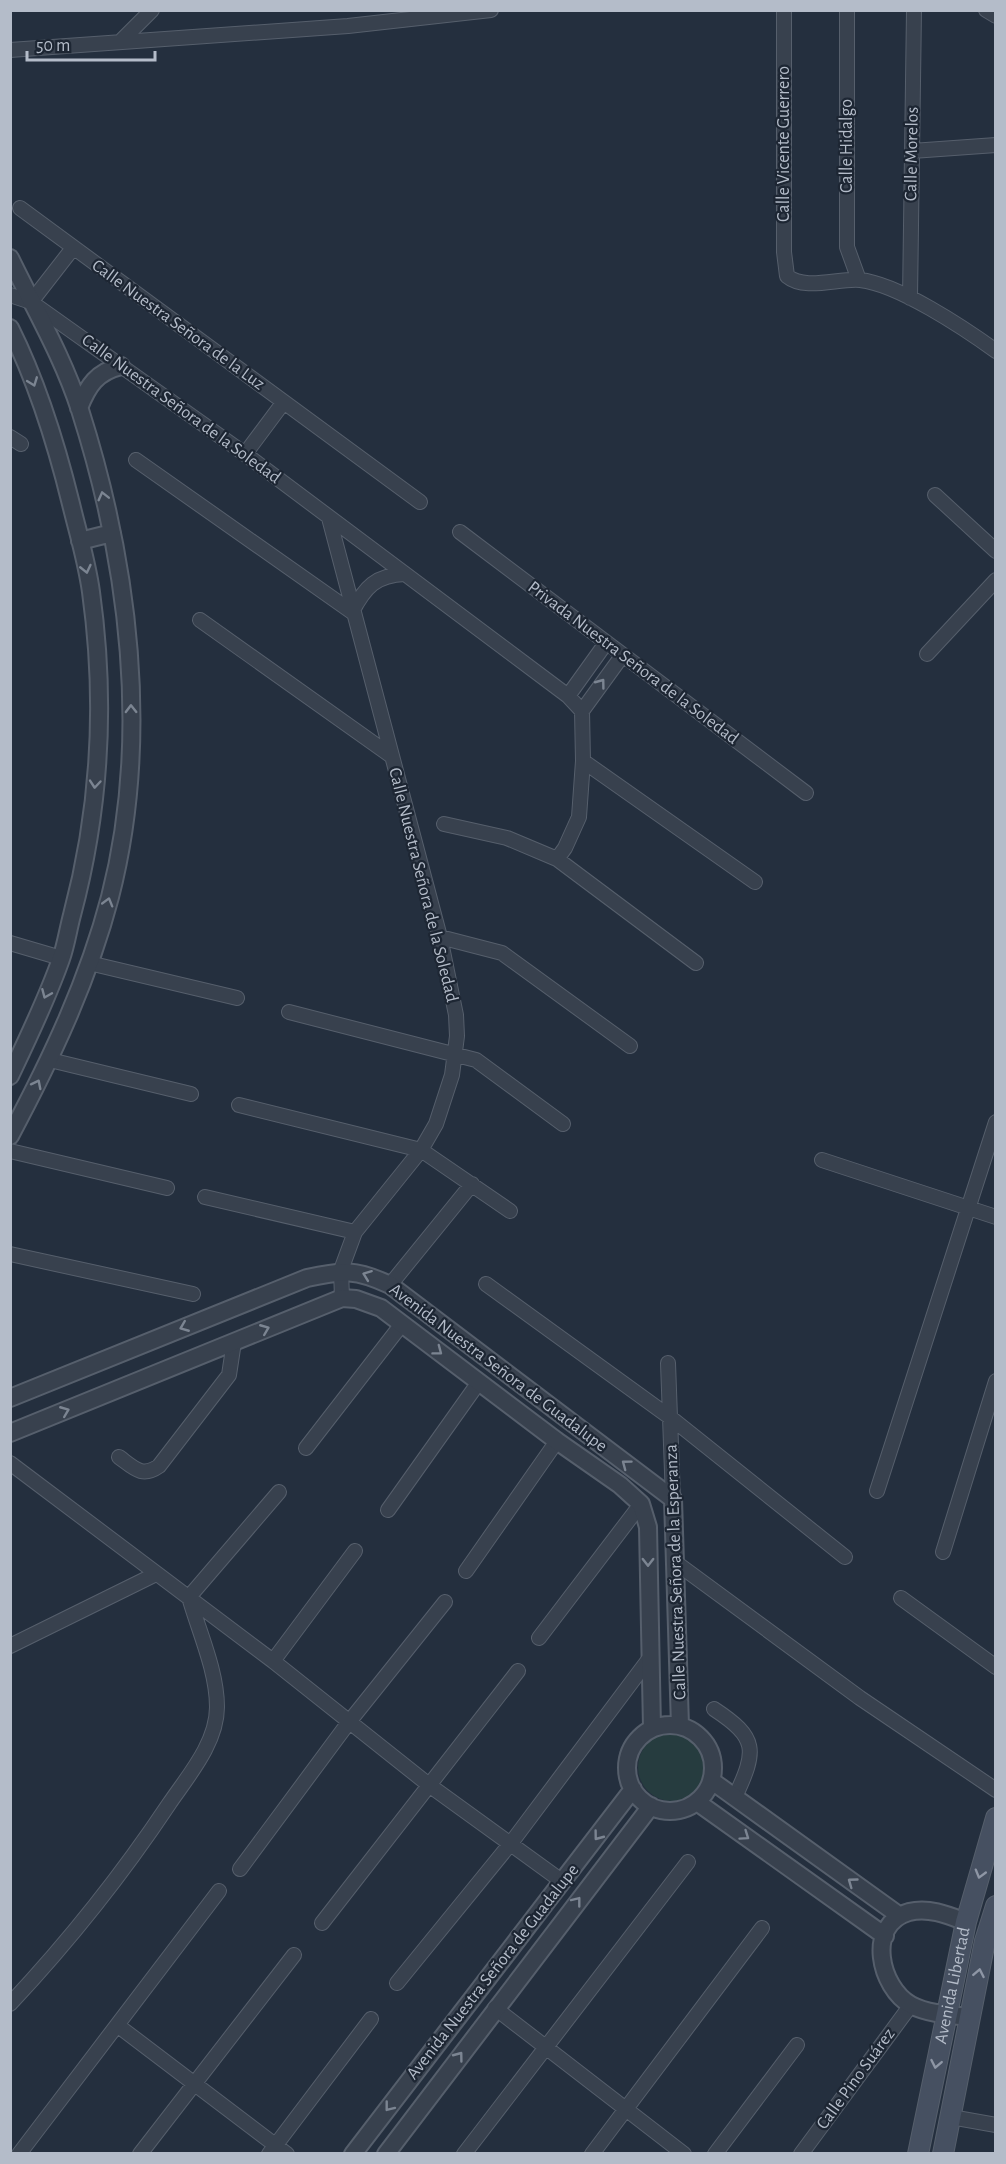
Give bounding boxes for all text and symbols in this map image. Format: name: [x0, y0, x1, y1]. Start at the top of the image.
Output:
scale bar: [27, 24, 154, 62]
text: 50 m: [36, 37, 70, 55]
street label: Calle Vicente Guerrero: [775, 66, 793, 222]
street label: Calle Hidalgo: [838, 99, 856, 193]
street label: Calle Morelos: [902, 107, 922, 201]
street label: Calle Nuestra Señora de la Luz: [88, 256, 268, 394]
street label: Calle Nuestra Señora de la Soledad: [78, 331, 284, 487]
one-way arrow: [26, 376, 39, 387]
one-way arrow: [97, 491, 110, 501]
one-way arrow: [79, 564, 92, 574]
street label: Privada Nuestra Señora de la Soledad: [524, 578, 742, 748]
one-way arrow: [594, 679, 605, 690]
one-way arrow: [125, 705, 137, 714]
street label: Calle Nuestra Señora de la Soledad: [385, 766, 461, 1004]
one-way arrow: [89, 780, 102, 789]
one-way arrow: [101, 897, 113, 908]
one-way arrow: [42, 987, 54, 998]
one-way arrow: [30, 1079, 42, 1090]
one-way arrow: [362, 1270, 373, 1283]
street label: Avenida Nuestra Señora de Guadalupe: [386, 1280, 610, 1456]
one-way arrow: [179, 1320, 189, 1333]
one-way arrow: [259, 1324, 270, 1337]
one-way arrow: [431, 1344, 442, 1355]
one-way arrow: [58, 1406, 69, 1418]
street label: Calle Nuestra Señora de la Esperanza: [663, 1444, 689, 1700]
one-way arrow: [622, 1460, 633, 1471]
one-way arrow: [642, 1557, 654, 1566]
one-way arrow: [594, 1829, 605, 1840]
one-way arrow: [738, 1829, 749, 1840]
street label: Avenida Nuestra Señora de Guadalupe: [404, 1861, 582, 2083]
one-way arrow: [975, 1868, 987, 1879]
one-way arrow: [848, 1878, 859, 1889]
one-way arrow: [569, 1897, 580, 1908]
street label: Avenida Libertad: [932, 1926, 974, 2046]
one-way arrow: [972, 1968, 985, 1978]
street label: Calle Pino Suárez: [813, 2025, 899, 2133]
one-way arrow: [451, 2052, 462, 2063]
one-way arrow: [930, 2059, 943, 2069]
one-way arrow: [386, 2100, 397, 2111]

